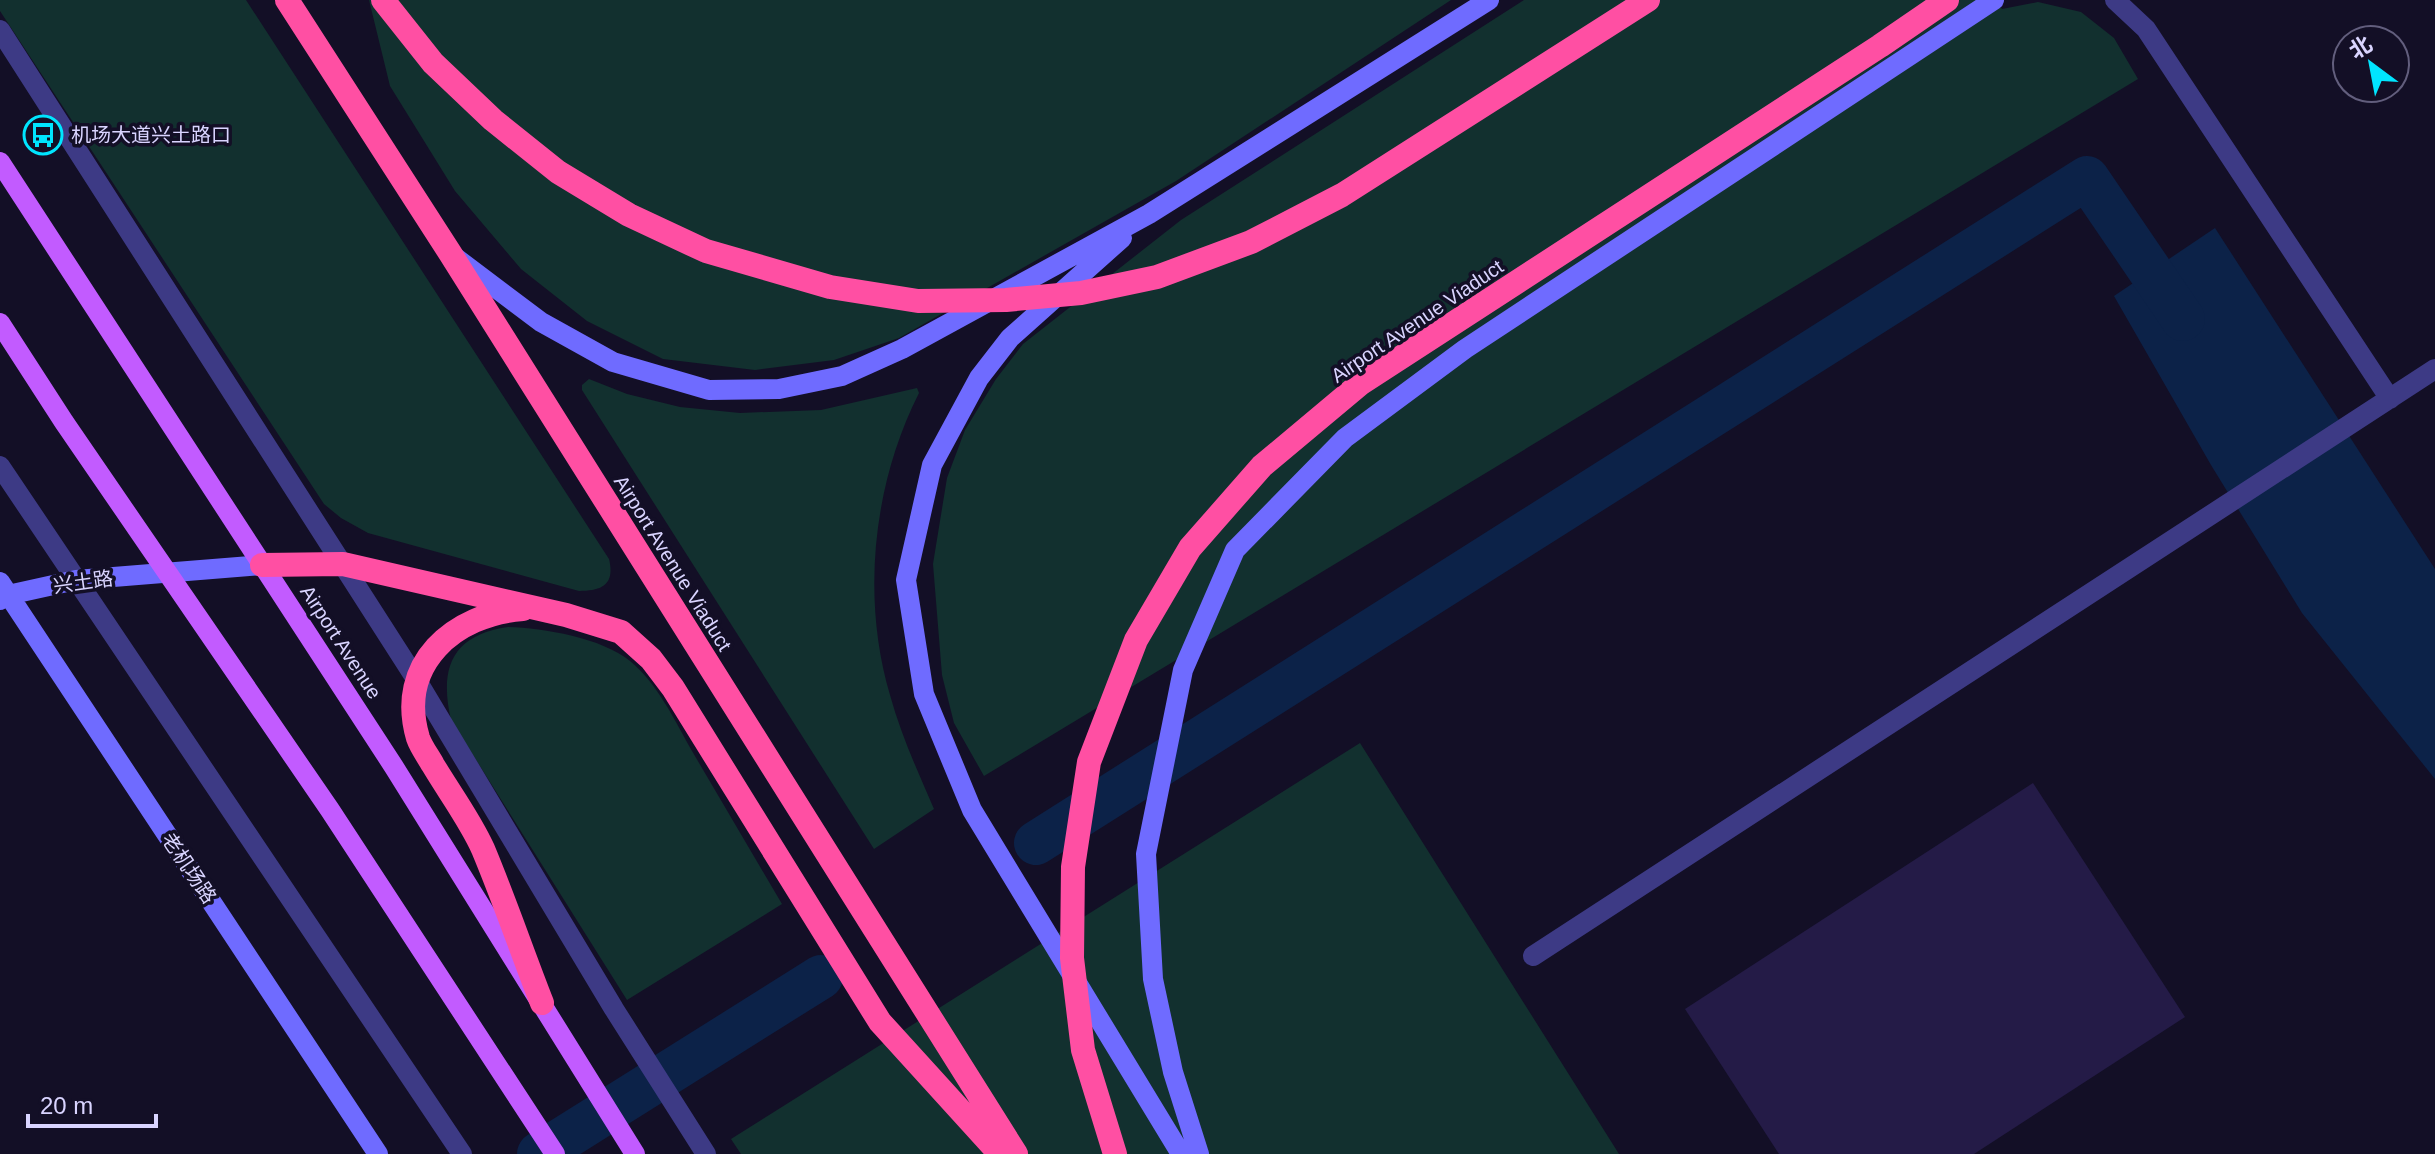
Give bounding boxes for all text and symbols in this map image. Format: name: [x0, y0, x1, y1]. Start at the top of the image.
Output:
north arrow: [2331, 24, 2411, 104]
text: 北: [2345, 31, 2377, 64]
bus stop icon: 机场大道兴土路口: [22, 114, 64, 156]
place label: 机场大道兴土路口: [71, 124, 231, 146]
street label: Airport Avenue Viaduct: [1327, 255, 1508, 387]
street label: Airport Avenue Viaduct: [610, 471, 736, 655]
street label: 兴土路: [52, 567, 114, 597]
street label: Airport Avenue: [296, 581, 386, 703]
street label: 老机场路: [158, 829, 220, 907]
scale bar: [28, 1078, 156, 1128]
text: 20 m: [40, 1092, 93, 1119]

